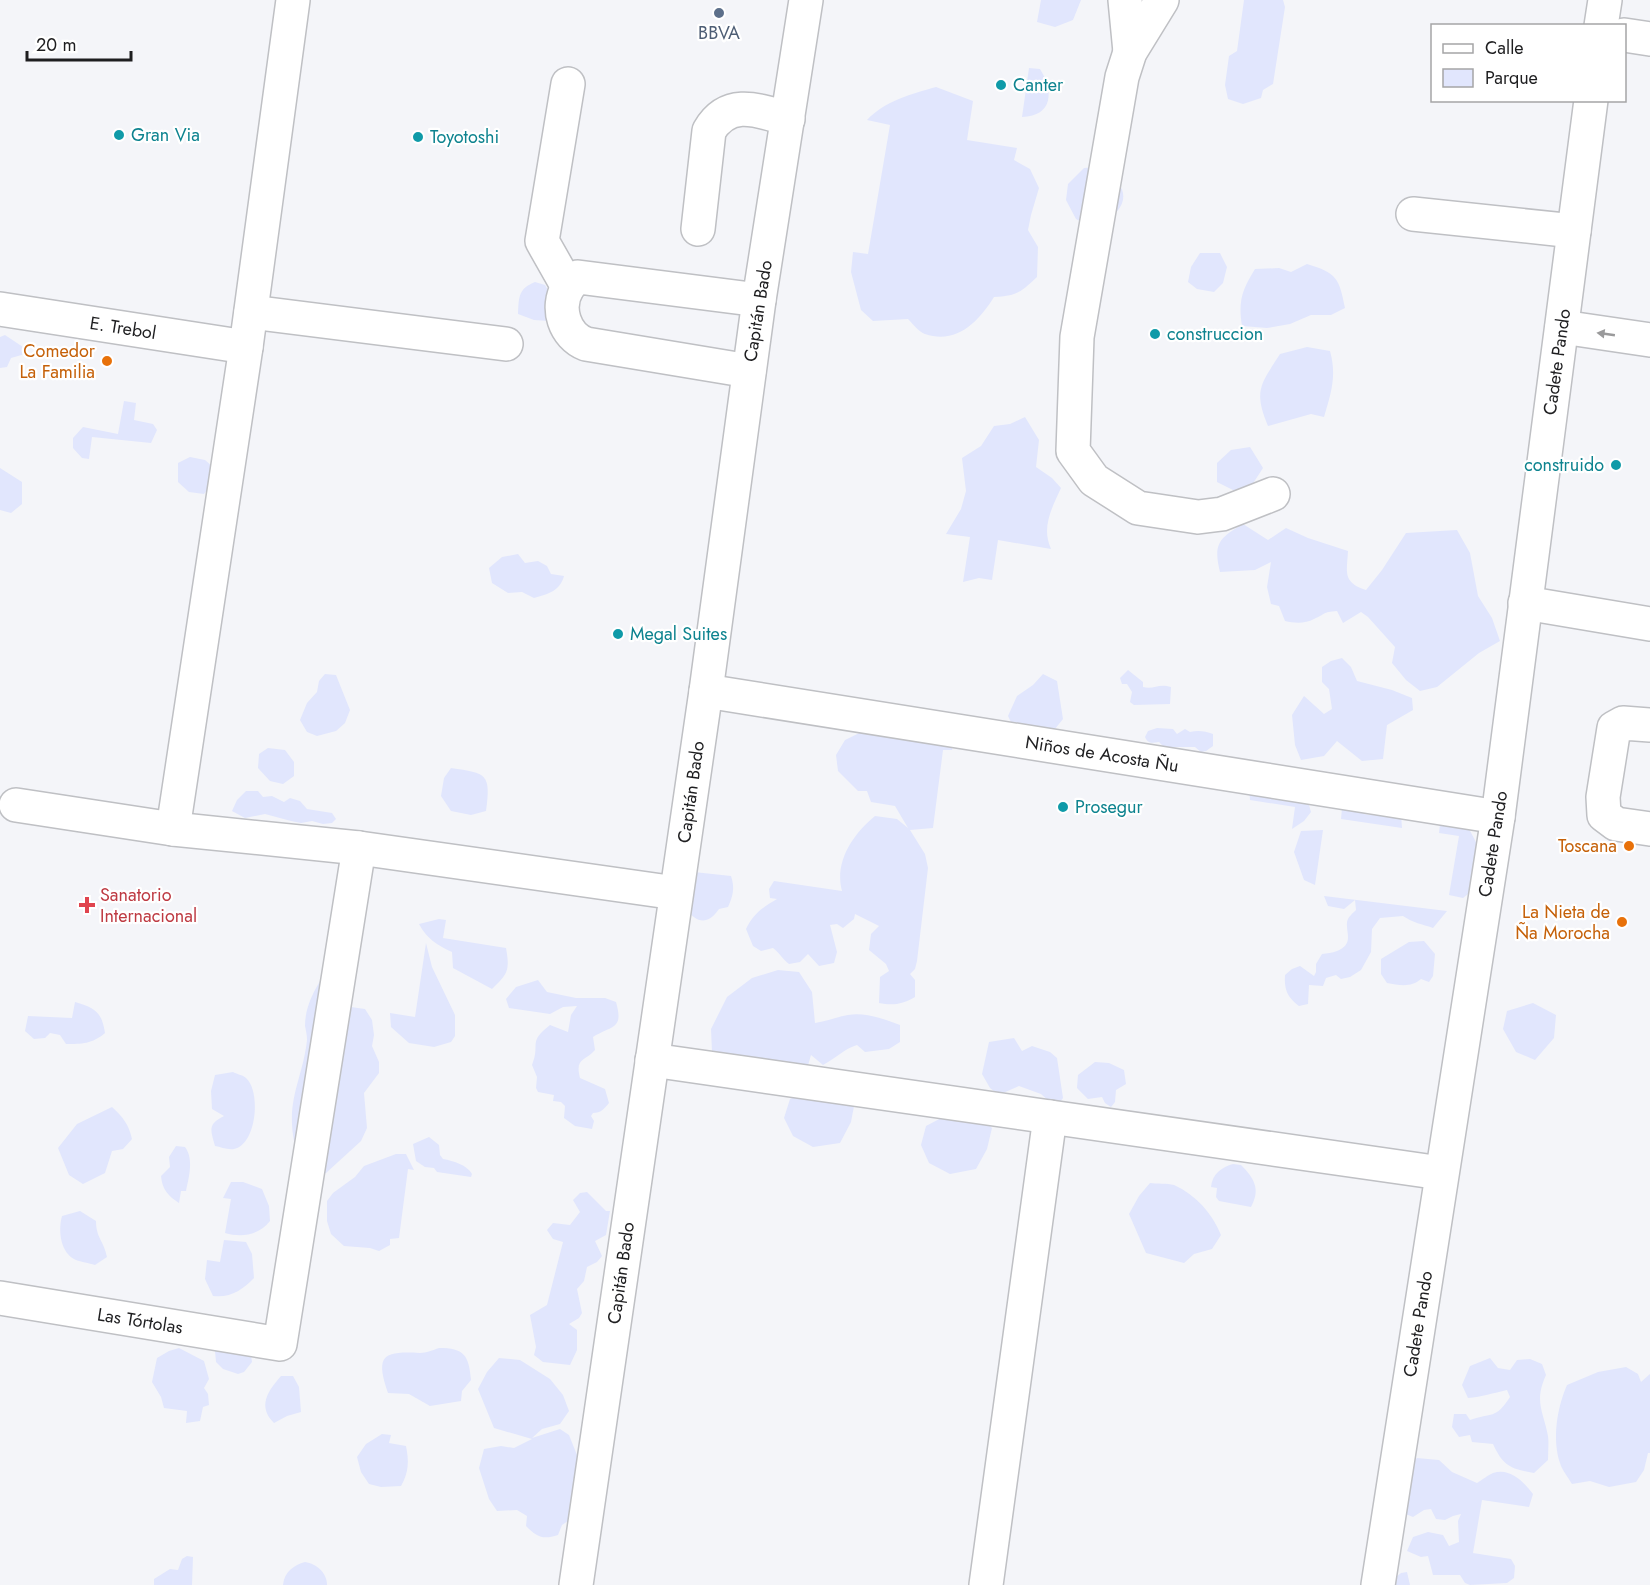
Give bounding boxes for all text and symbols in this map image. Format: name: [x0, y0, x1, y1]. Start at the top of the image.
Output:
marker: BBVA: [712, 6, 726, 20]
place label: BBVA: [698, 20, 740, 46]
scale bar: [27, 24, 130, 62]
legend: [1431, 24, 1626, 102]
text: 20 m: [36, 32, 76, 58]
text: Calle: [1485, 35, 1524, 61]
text: Parque: [1485, 65, 1538, 91]
place label: Canter: [1013, 72, 1064, 98]
marker: Canter: [994, 78, 1008, 92]
place label: Gran Via: [131, 122, 200, 148]
place label: Toyotoshi: [430, 124, 499, 150]
marker: Gran Via: [112, 128, 126, 142]
marker: Toyotoshi: [411, 130, 425, 144]
street label: Capitán Bado: [737, 258, 779, 364]
street label: Cadete Pando: [1537, 307, 1577, 417]
street label: E. Trebol: [88, 310, 158, 346]
place label: construccion: [1167, 321, 1263, 347]
marker: construccion: [1148, 327, 1162, 341]
one-way arrow: [1596, 329, 1615, 338]
place label: Comedor La Familia: [20, 338, 96, 385]
marker: Comedor La Familia: [100, 354, 114, 368]
place label: construido: [1524, 452, 1604, 478]
marker: construido: [1609, 458, 1623, 472]
place label: Megal Suites: [630, 621, 727, 647]
marker: Megal Suites: [611, 627, 625, 641]
street label: Niños de Acosta Ñu: [1023, 729, 1181, 779]
street label: Capitán Bado: [671, 739, 711, 845]
street label: Cadete Pando: [1472, 789, 1514, 899]
place label: Prosegur: [1075, 794, 1143, 820]
marker: Prosegur: [1056, 800, 1070, 814]
place label: Toscana: [1558, 833, 1617, 859]
marker: Toscana: [1622, 839, 1636, 853]
place label: Sanatorio Internacional: [100, 882, 197, 929]
marker: Sanatorio Internacional: [78, 896, 96, 914]
place label: La Nieta de Ña Morocha: [1515, 899, 1610, 946]
marker: La Nieta de Ña Morocha: [1615, 915, 1629, 929]
street label: Capitán Bado: [601, 1220, 641, 1326]
street label: Cadete Pando: [1397, 1269, 1439, 1379]
street label: Las Tórtolas: [95, 1301, 185, 1341]

